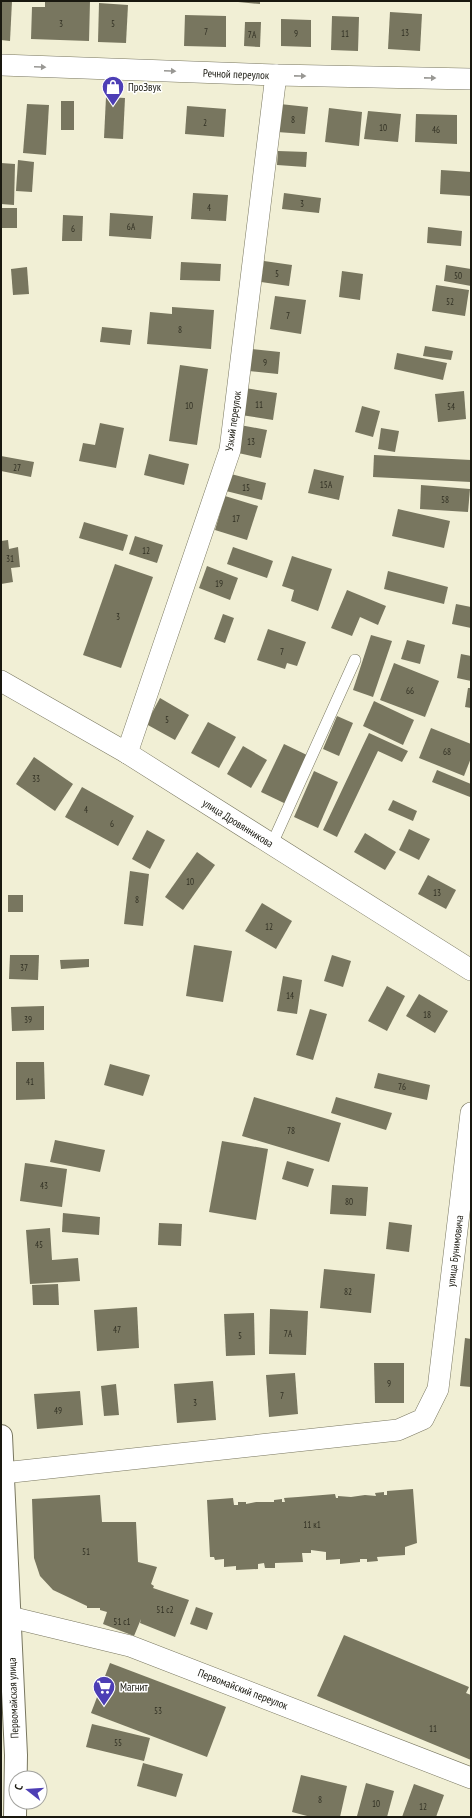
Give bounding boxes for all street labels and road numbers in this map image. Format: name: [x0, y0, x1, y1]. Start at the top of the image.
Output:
street label: Речной переулок: [203, 66, 270, 82]
street label: Узкий переулок: [222, 389, 244, 452]
street label: улица Дровянникова: [200, 796, 276, 850]
street label: улица Бунимовича: [444, 1214, 466, 1288]
street label: Первомайская улица: [5, 1657, 21, 1739]
street label: Первомайский переулок: [196, 1665, 291, 1713]

